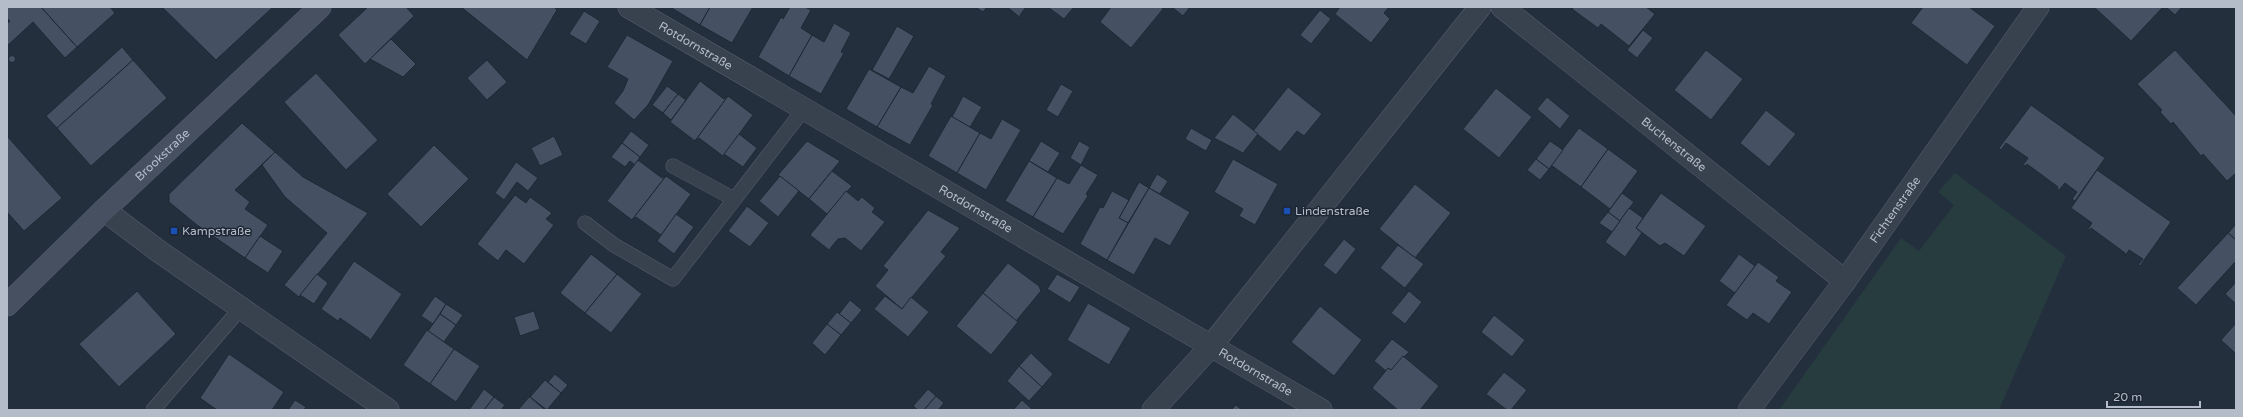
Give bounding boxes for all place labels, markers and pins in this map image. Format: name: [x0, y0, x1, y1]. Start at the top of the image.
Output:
place label: Lindenstraße: [1295, 204, 1370, 218]
marker: Lindenstraße: [1282, 206, 1292, 216]
place label: Kampstraße: [182, 224, 251, 238]
marker: Kampstraße: [169, 226, 179, 236]

